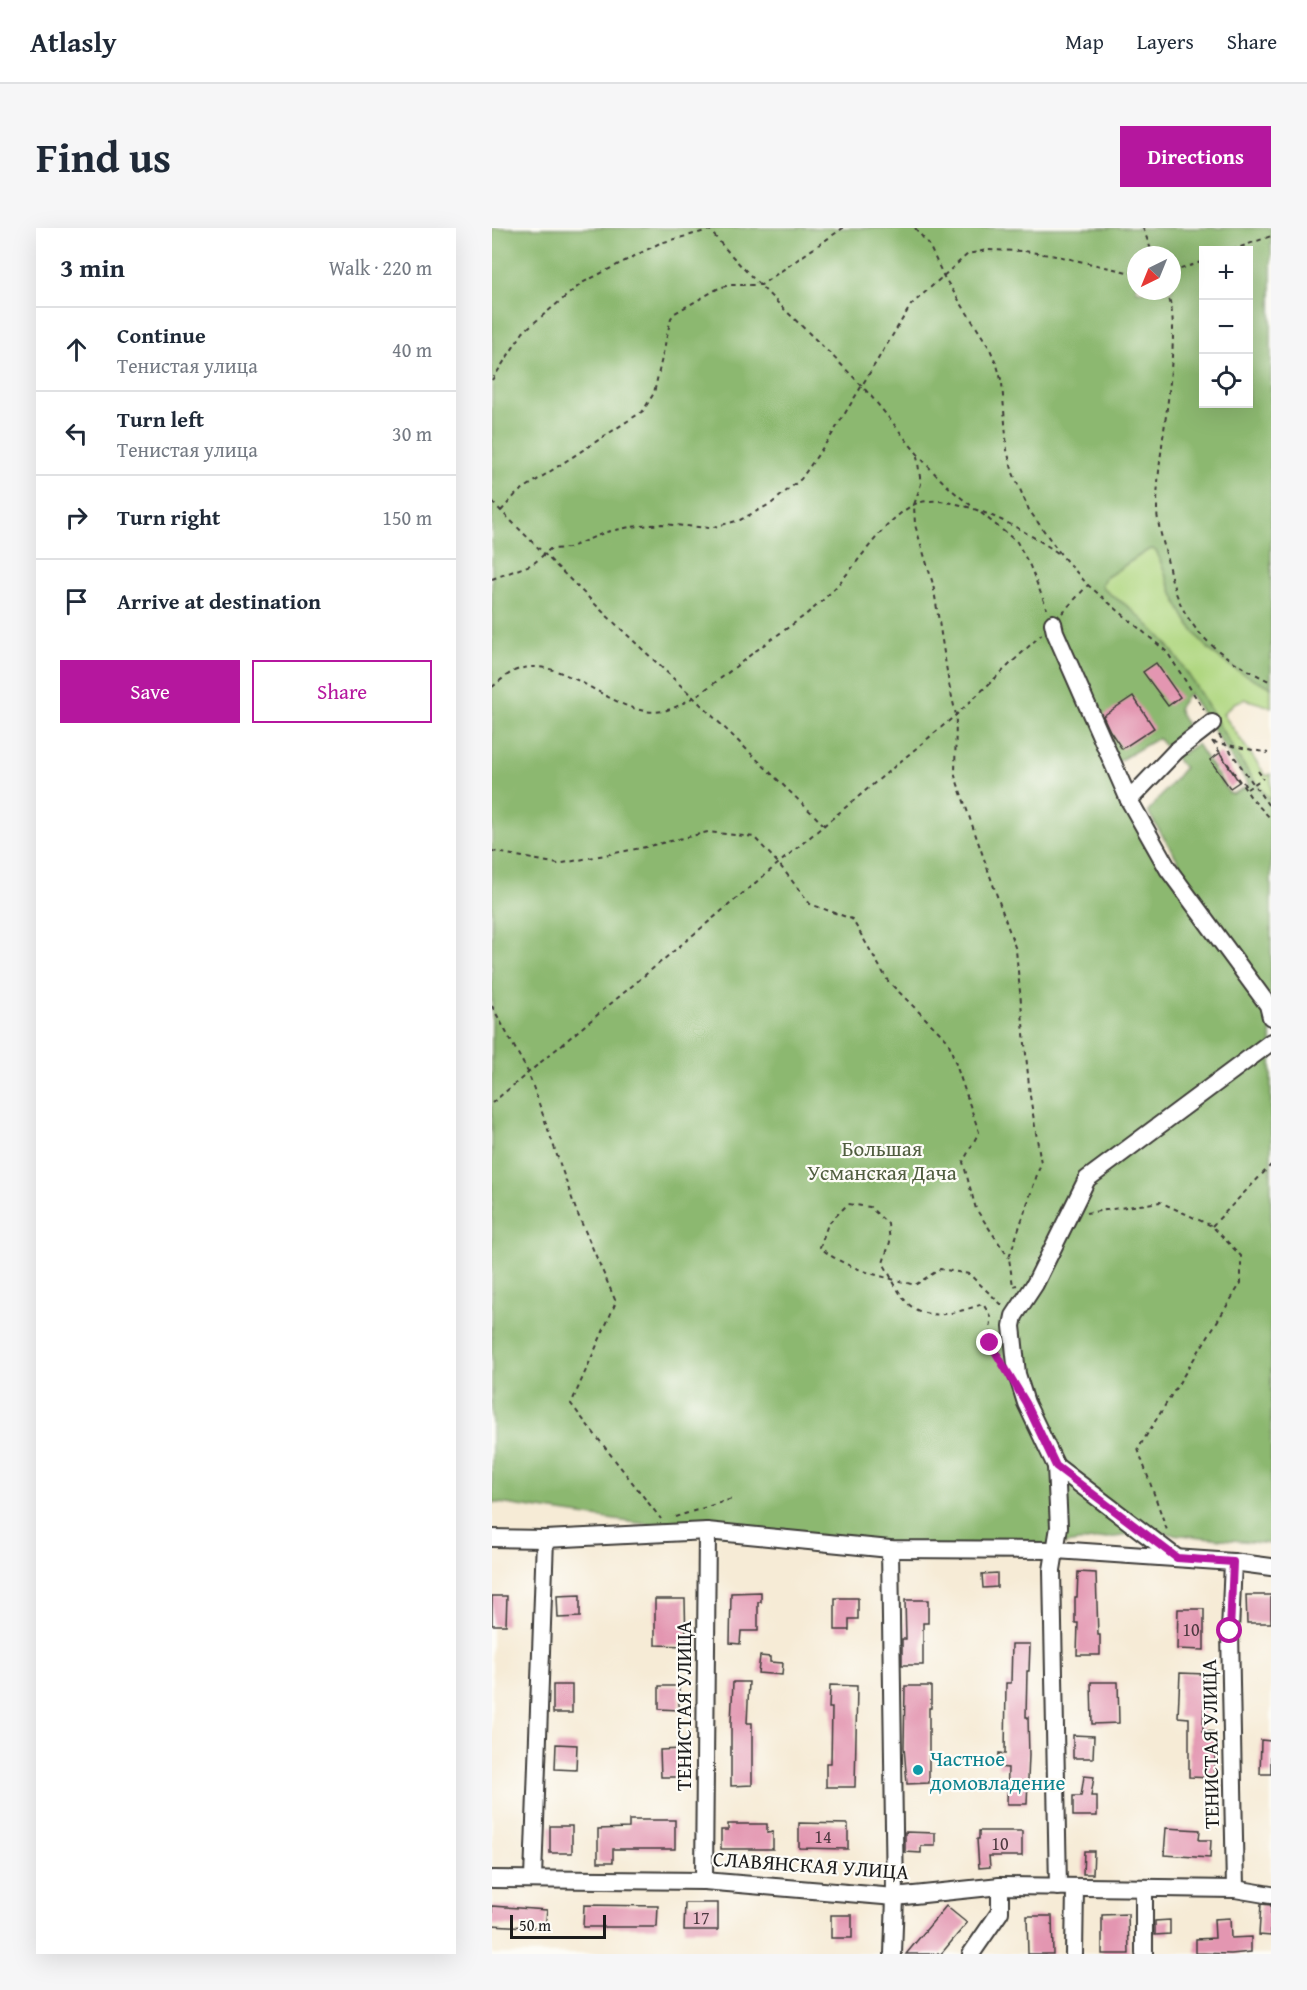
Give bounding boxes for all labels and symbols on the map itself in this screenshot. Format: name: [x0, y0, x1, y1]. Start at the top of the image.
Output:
north arrow: [1127, 246, 1181, 300]
park label: Большая Усманская Дача: [807, 1133, 957, 1188]
route end: [976, 1329, 1002, 1355]
house number: 10: [1182, 1616, 1200, 1643]
route start: [1216, 1617, 1242, 1643]
street label: ТЕНИСТАЯ УЛИЦА: [668, 1621, 699, 1791]
street label: ТЕНИСТАЯ УЛИЦА: [1193, 1659, 1227, 1829]
place label: Частное домовладение: [930, 1743, 1066, 1798]
marker: Частное домовладение: [911, 1763, 925, 1777]
house number: 14: [814, 1823, 832, 1850]
house number: 10: [991, 1830, 1009, 1857]
street label: СЛАВЯНСКАЯ УЛИЦА: [712, 1843, 910, 1887]
house number: 17: [692, 1904, 710, 1931]
scale bar: [510, 1912, 606, 1940]

